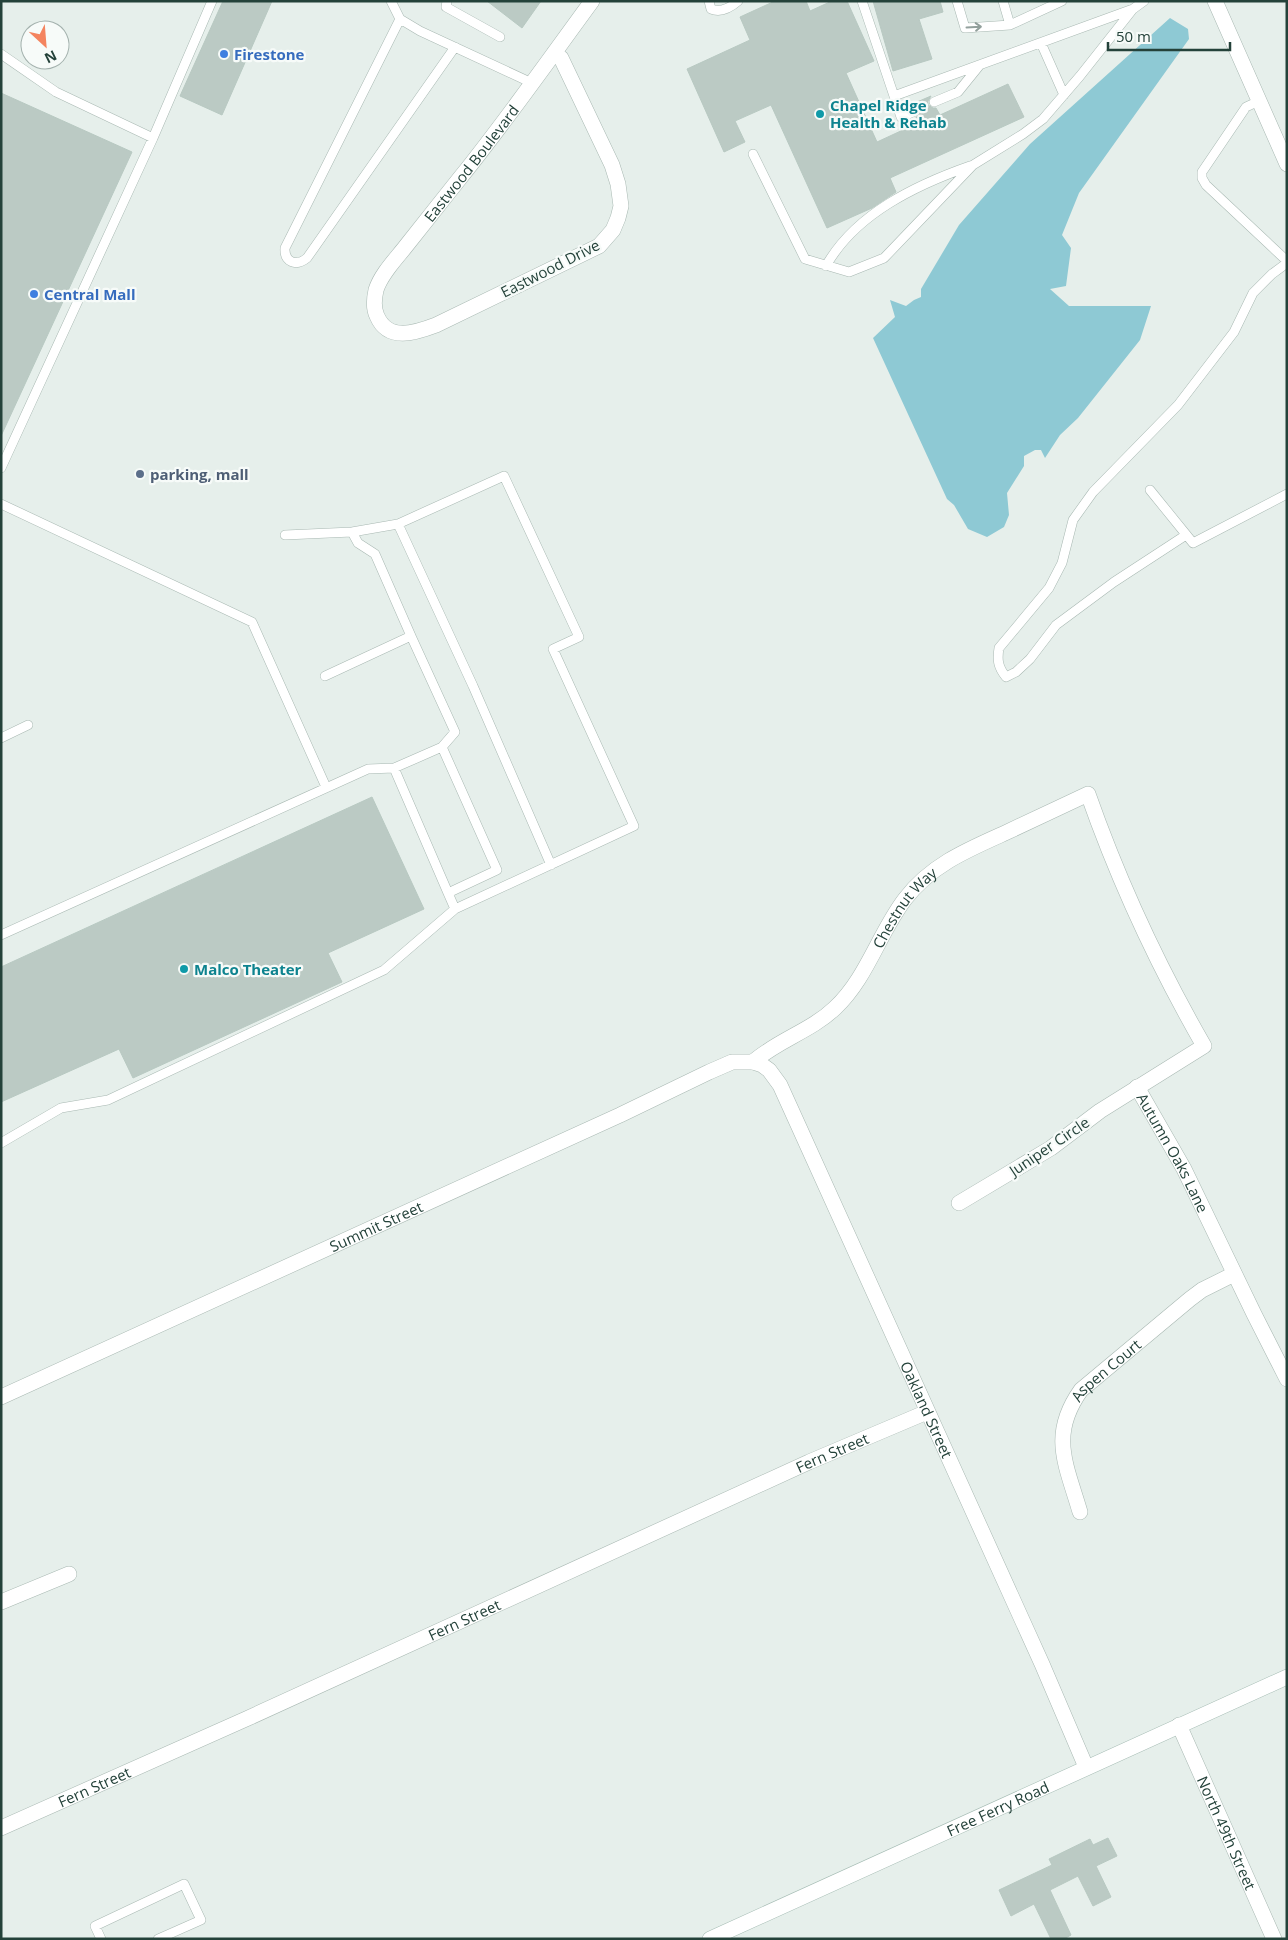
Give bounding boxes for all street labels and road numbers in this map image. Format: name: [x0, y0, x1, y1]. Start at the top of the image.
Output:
street label: Eastwood Boulevard: [419, 101, 523, 226]
street label: Eastwood Drive: [497, 234, 603, 302]
street label: Chestnut Way: [868, 862, 941, 952]
street label: Autumn Oaks Lane: [1133, 1089, 1213, 1216]
street label: Juniper Circle: [1003, 1112, 1093, 1181]
street label: Summit Street: [326, 1196, 426, 1256]
street label: Aspen Court: [1066, 1334, 1145, 1405]
street label: Oakland Street: [896, 1358, 957, 1461]
street label: Fern Street: [792, 1428, 872, 1477]
street label: Fern Street: [425, 1594, 504, 1645]
street label: Fern Street: [55, 1762, 134, 1811]
street label: North 49th Street: [1193, 1773, 1261, 1893]
street label: Free Ferry Road: [943, 1776, 1052, 1840]

